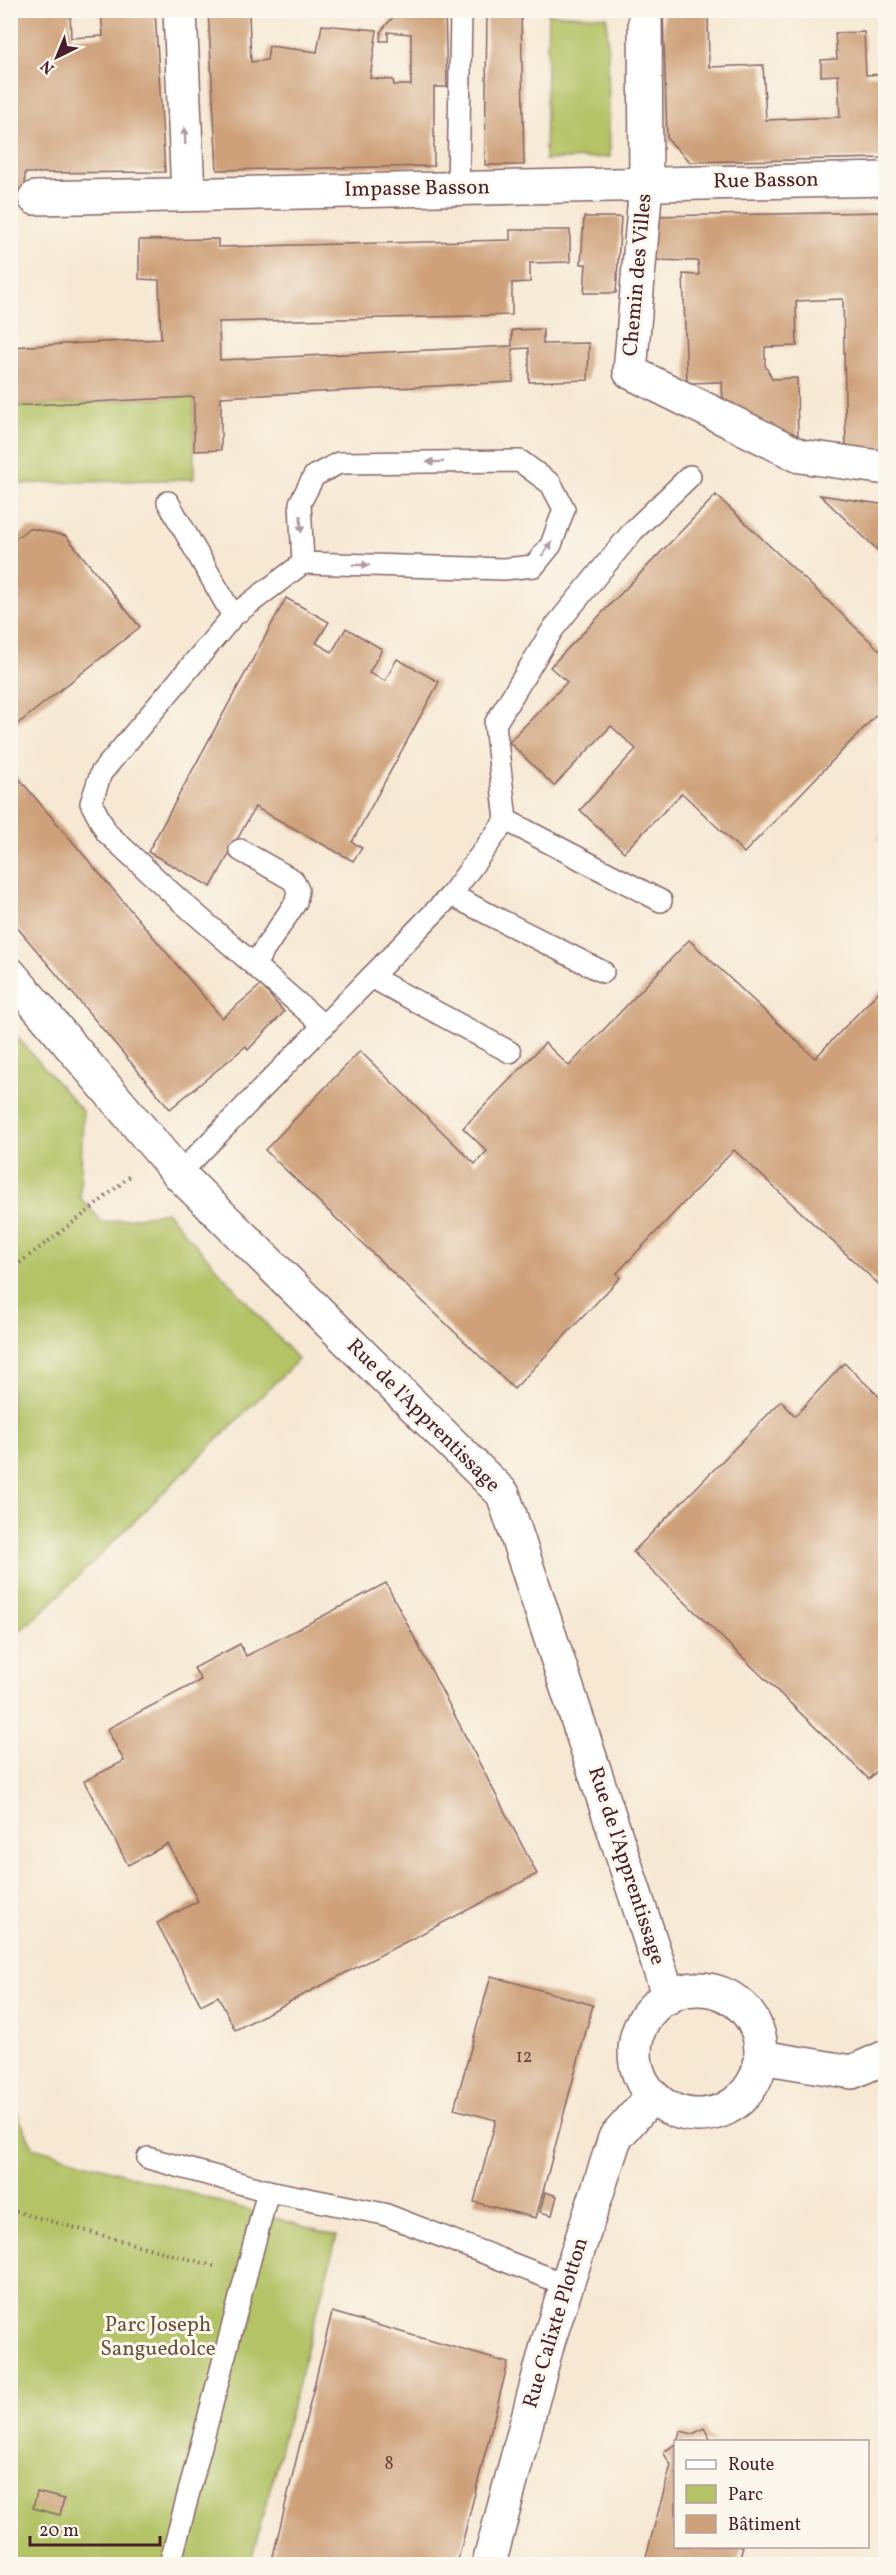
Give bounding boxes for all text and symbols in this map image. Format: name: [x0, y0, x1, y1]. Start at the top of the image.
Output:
north arrow: [27, 27, 87, 87]
text: N: [36, 54, 60, 79]
one-way arrow: [181, 126, 190, 145]
street label: Rue Basson: [713, 166, 819, 196]
street label: Impasse Basson: [344, 173, 490, 205]
street label: Chemin des Villes: [616, 192, 660, 358]
one-way arrow: [426, 457, 445, 467]
one-way arrow: [296, 514, 305, 533]
one-way arrow: [541, 541, 553, 557]
one-way arrow: [352, 560, 371, 570]
street label: Rue de l'Apprentissage: [340, 1333, 506, 1499]
street label: Rue de l'Apprentissage: [580, 1763, 672, 1969]
house number: 12: [516, 2045, 532, 2070]
street label: Rue Calixte Plotton: [516, 2234, 596, 2412]
park label: Parc Joseph Sanguedolce: [100, 2311, 216, 2364]
legend: [674, 2440, 869, 2548]
house number: 8: [384, 2452, 394, 2477]
text: Route: [728, 2453, 774, 2478]
text: Parc: [728, 2483, 763, 2508]
scale bar: [30, 2509, 160, 2547]
text: Bâtiment: [728, 2513, 801, 2538]
text: 20 m: [39, 2519, 79, 2544]

